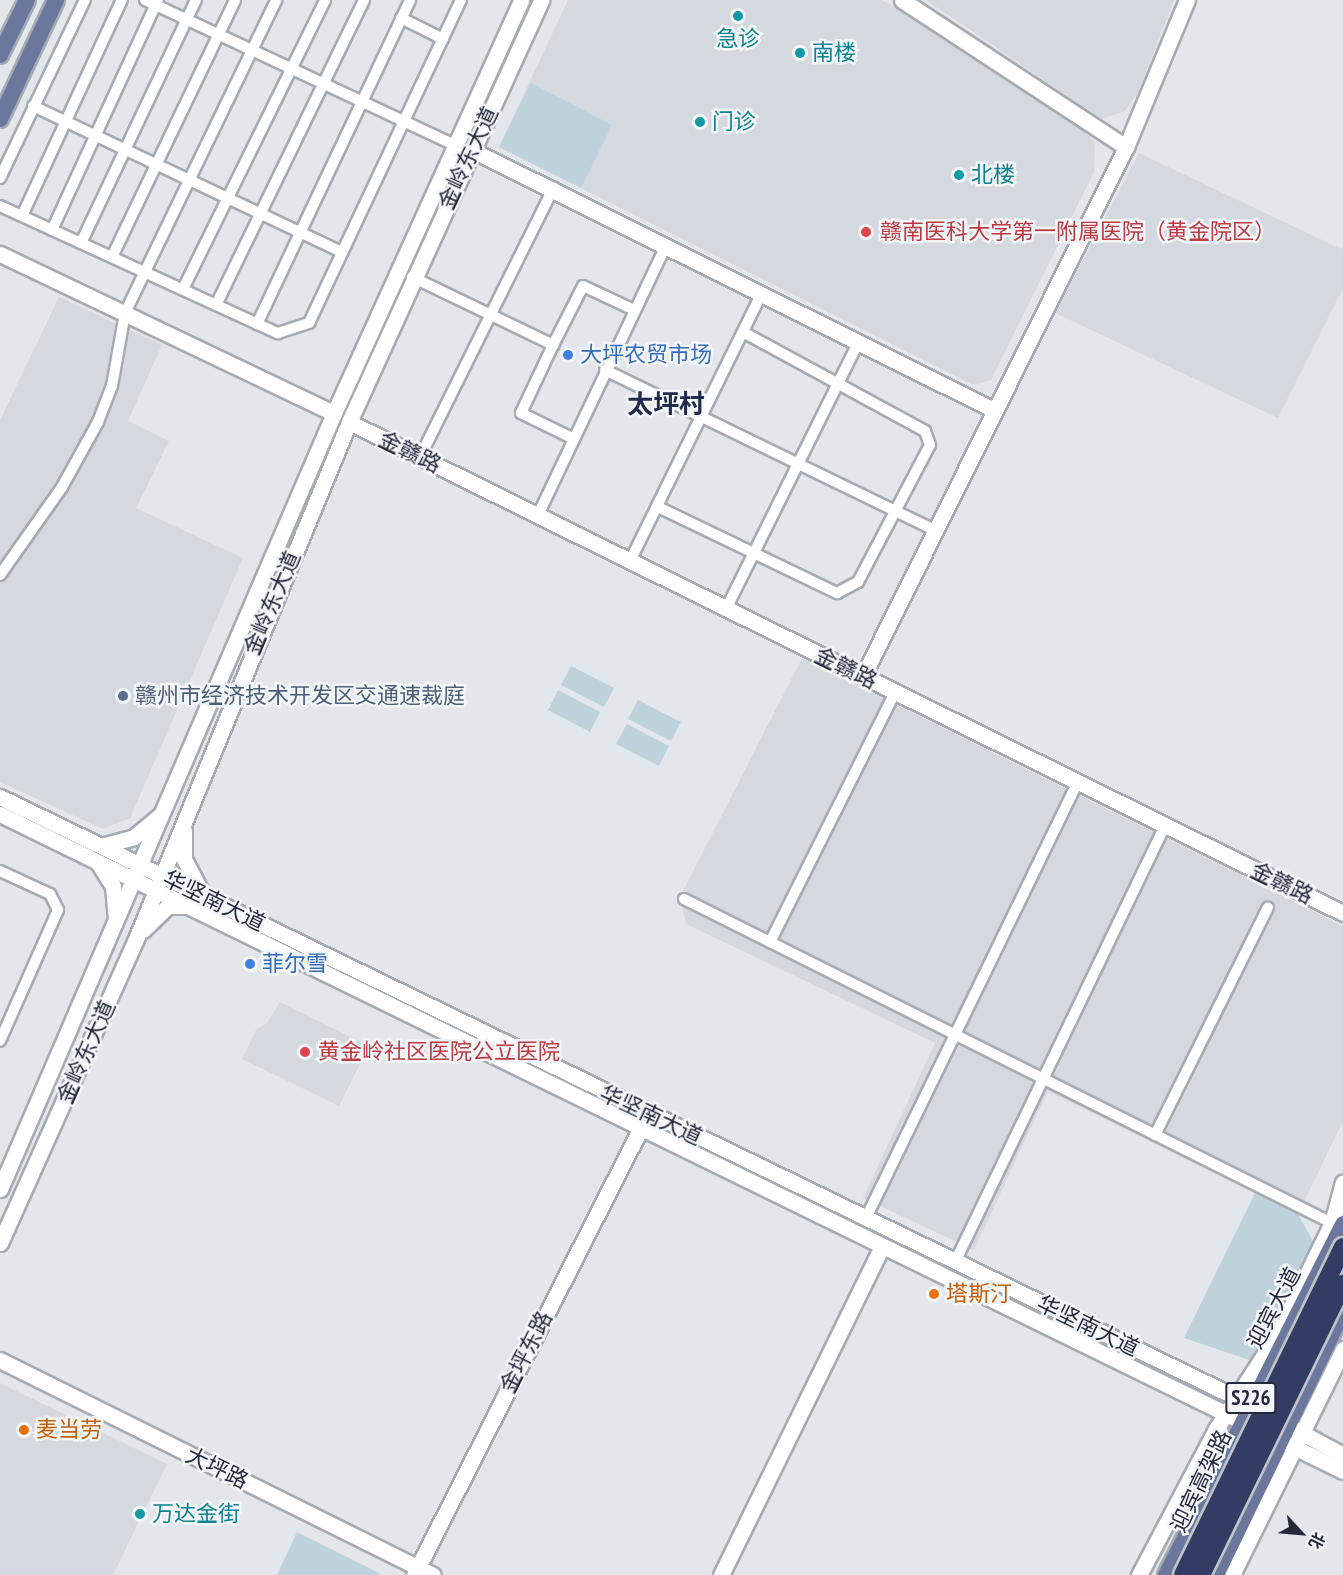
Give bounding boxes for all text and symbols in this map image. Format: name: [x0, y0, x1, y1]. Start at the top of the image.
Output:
marker: 急诊: [731, 9, 745, 23]
place label: 急诊: [716, 26, 760, 52]
place label: 南楼: [812, 40, 856, 66]
marker: 南楼: [793, 46, 807, 60]
street label: 金岭东大道: [433, 103, 503, 213]
place label: 门诊: [712, 109, 756, 135]
marker: 门诊: [693, 115, 707, 129]
place label: 北楼: [971, 162, 1015, 188]
marker: 北楼: [952, 168, 966, 182]
place label: 赣南医科大学第一附属医院（黄金院区）: [880, 219, 1276, 245]
marker: 赣南医科大学第一附属医院（黄金院区）: [857, 223, 875, 241]
place label: 大坪农贸市场: [580, 342, 712, 368]
marker: 大坪农贸市场: [561, 348, 575, 362]
district label: 太坪村: [627, 388, 705, 420]
street label: 金赣路: [375, 426, 445, 478]
street label: 金岭东大道: [238, 547, 306, 659]
street label: 金赣路: [811, 642, 881, 694]
place label: 赣州市经济技术开发区交通速裁庭: [135, 683, 465, 709]
marker: 赣州市经济技术开发区交通速裁庭: [116, 689, 130, 703]
street label: 金赣路: [1247, 857, 1317, 909]
street label: 华坚南大道: [159, 865, 269, 937]
place label: 菲尔雪: [262, 951, 328, 977]
marker: 菲尔雪: [243, 957, 257, 971]
street label: 金岭东大道: [52, 996, 120, 1108]
place label: 黄金岭社区医院公立医院: [318, 1039, 560, 1065]
marker: 黄金岭社区医院公立医院: [296, 1043, 314, 1061]
street label: 华坚南大道: [596, 1080, 706, 1150]
street label: 迎宾大道: [1242, 1263, 1306, 1353]
place label: 塔斯汀: [946, 1281, 1012, 1307]
marker: 塔斯汀: [927, 1287, 941, 1301]
street label: 华坚南大道: [1033, 1290, 1143, 1362]
street label: 金坪东路: [494, 1307, 558, 1397]
road number: S226: [1224, 1380, 1278, 1416]
place label: 麦当劳: [36, 1417, 102, 1443]
marker: 麦当劳: [17, 1423, 31, 1437]
street label: 迎宾高架路: [1165, 1426, 1237, 1536]
street label: 大坪路: [182, 1442, 252, 1494]
place label: 万达金街: [152, 1501, 240, 1527]
north arrow: [1271, 1503, 1331, 1563]
marker: 万达金街: [133, 1507, 147, 1521]
text: 北: [1305, 1529, 1330, 1552]

